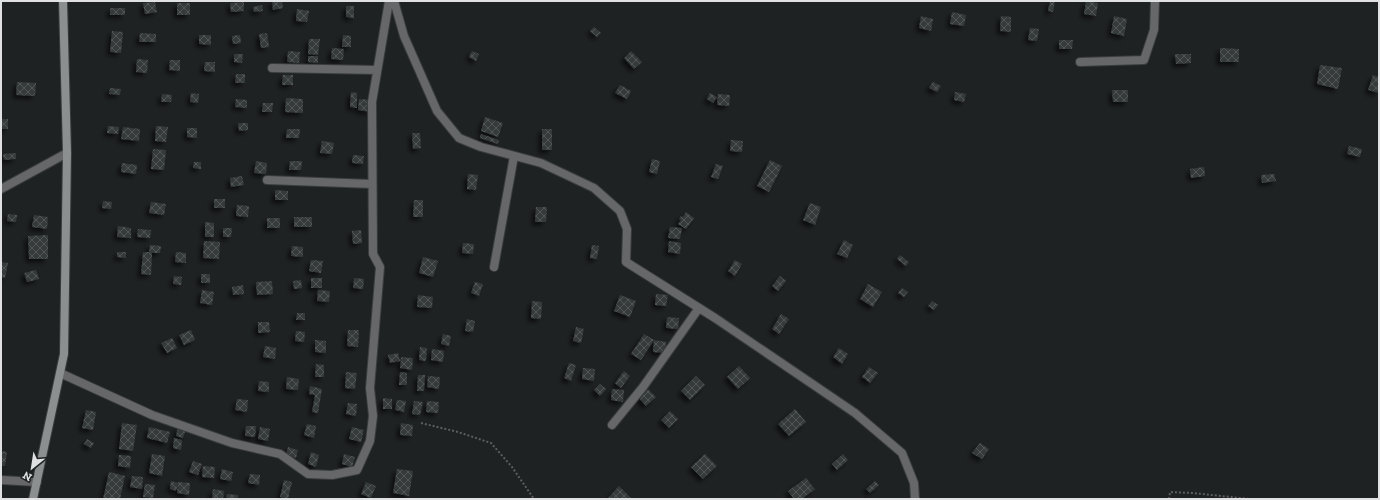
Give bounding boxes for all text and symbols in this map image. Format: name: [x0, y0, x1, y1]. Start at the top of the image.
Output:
north arrow: [12, 448, 52, 488]
text: N: [20, 468, 34, 484]

